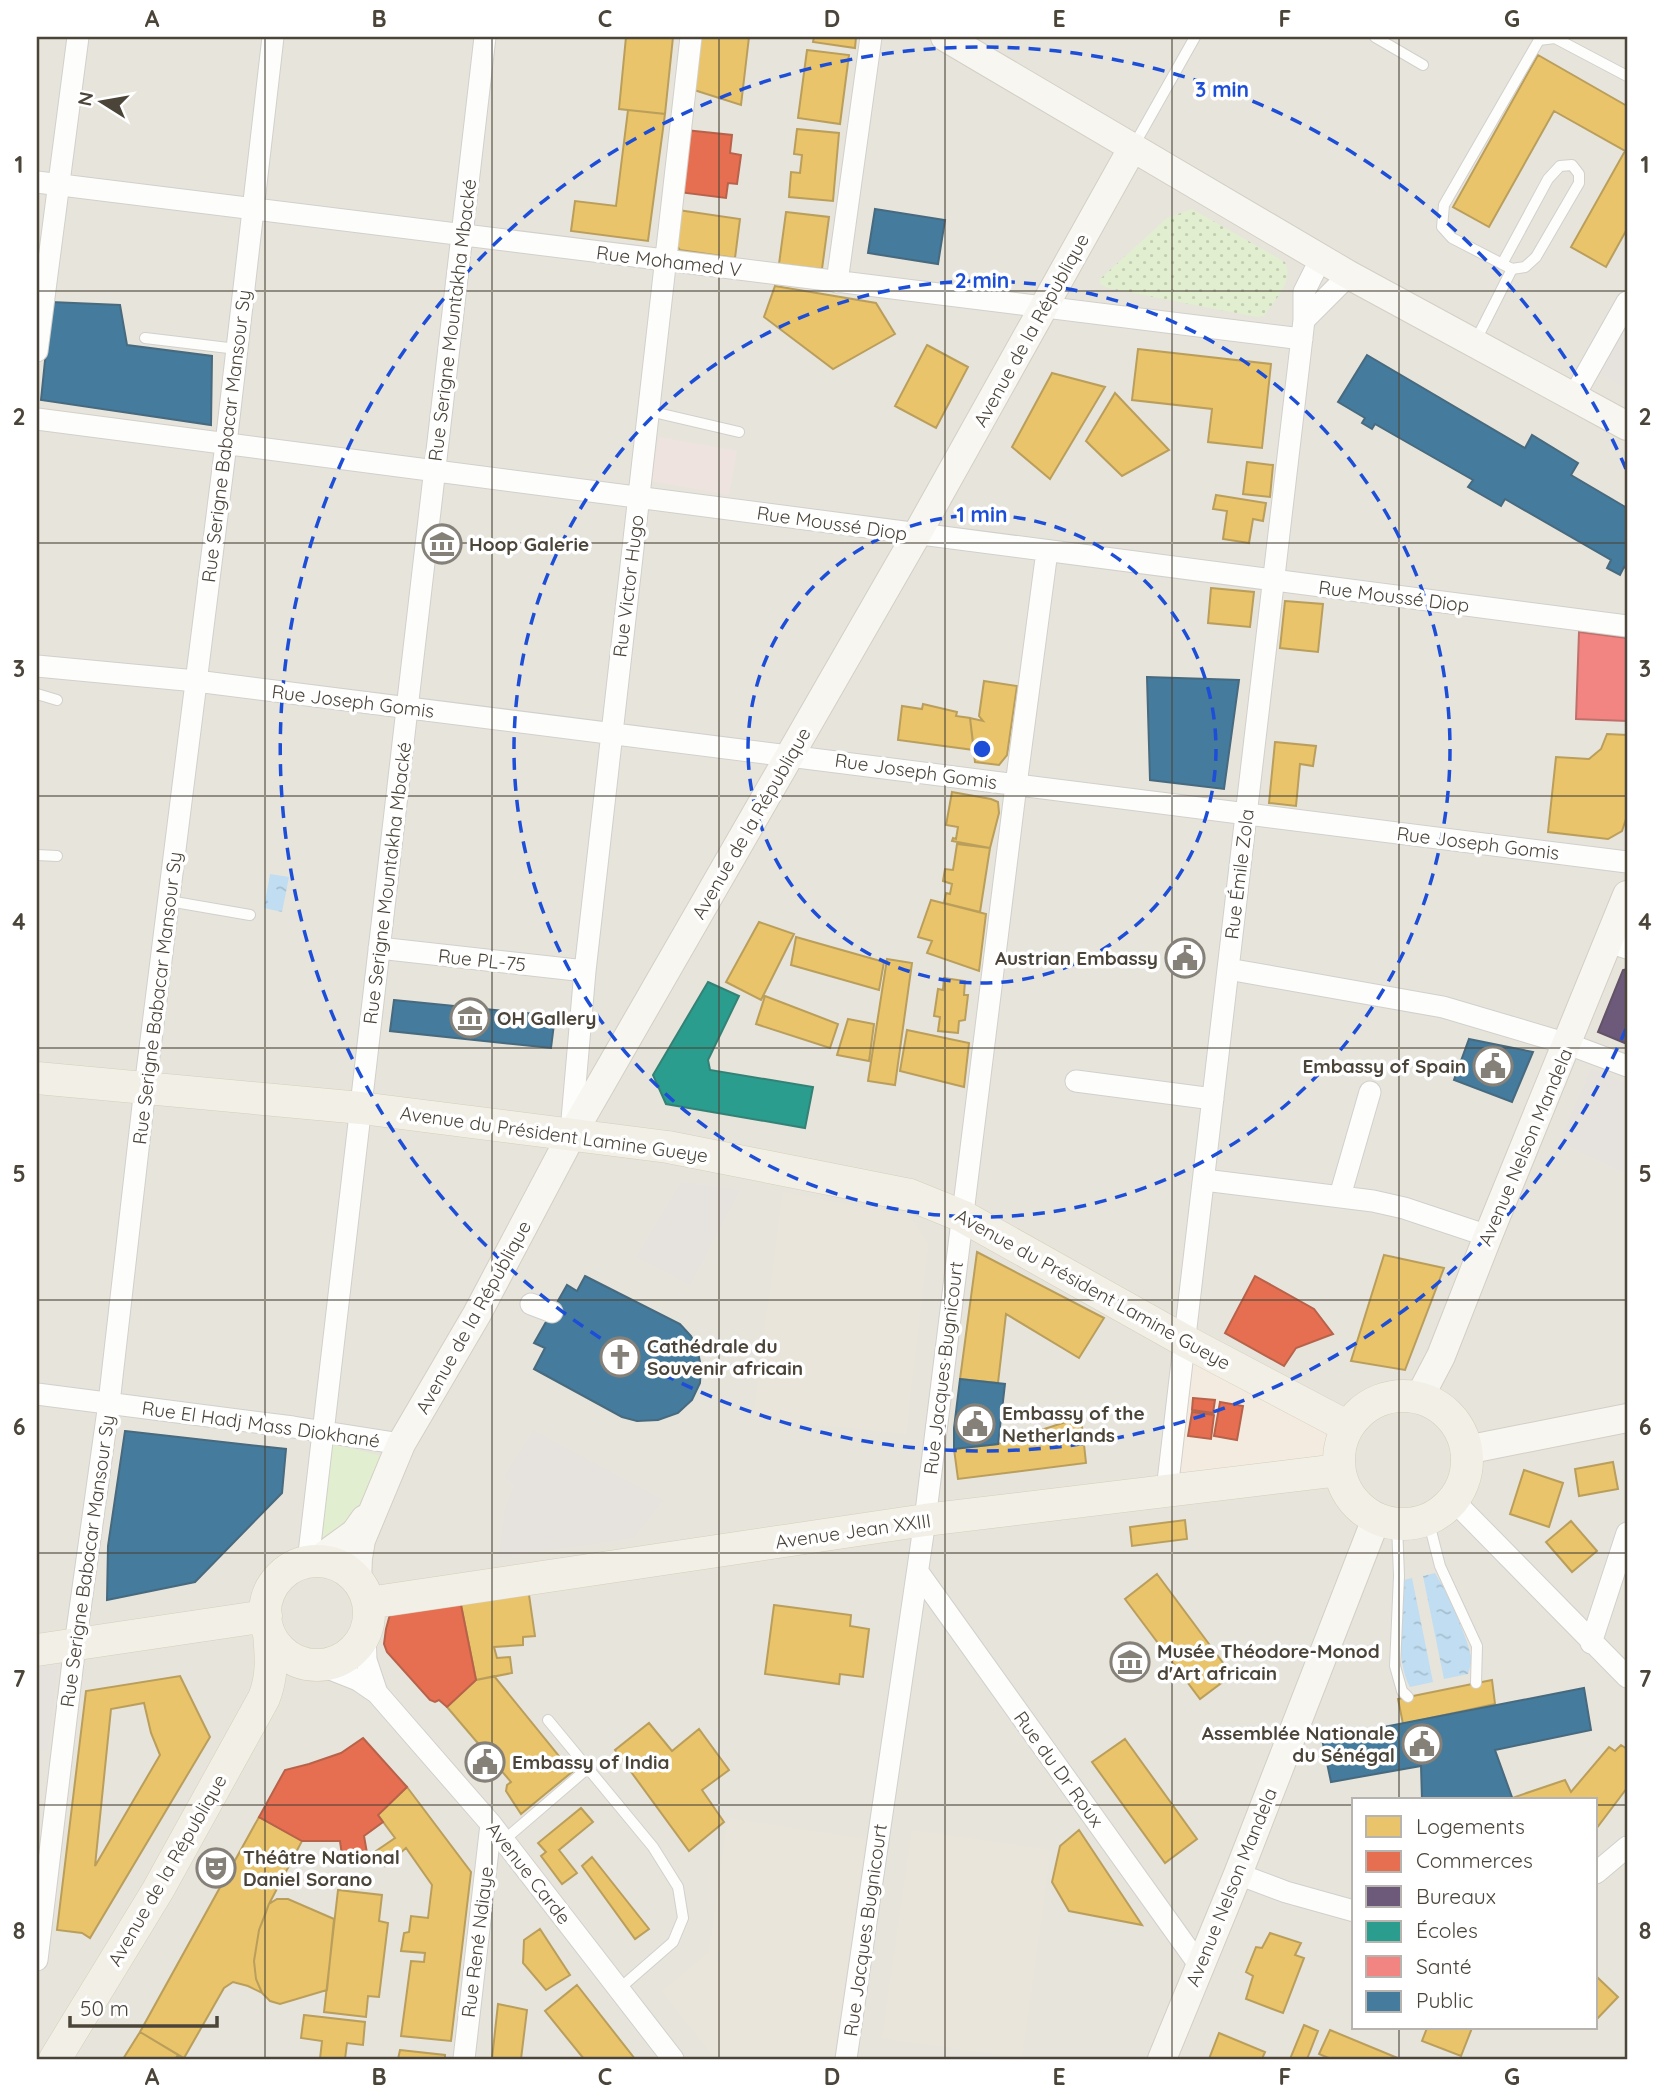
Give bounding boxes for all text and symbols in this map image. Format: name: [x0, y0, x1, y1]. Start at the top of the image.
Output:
text: A: [145, 4, 160, 33]
text: B: [371, 4, 387, 33]
text: C: [598, 4, 612, 33]
text: D: [824, 4, 840, 33]
text: E: [1052, 4, 1066, 33]
text: F: [1279, 4, 1291, 33]
text: G: [1504, 4, 1520, 33]
north arrow: [66, 66, 136, 136]
text: 3 min: [1195, 76, 1249, 102]
text: N: [72, 90, 98, 108]
text: 1: [15, 150, 23, 179]
text: 1: [1641, 150, 1649, 179]
street label: Rue Serigne Mountakha Mbacké: [423, 177, 481, 463]
street label: Avenue de la République: [968, 229, 1094, 431]
street label: Rue Mohamed V: [595, 240, 743, 282]
text: 2 min: [955, 267, 1009, 293]
street label: Rue Serigne Babacar Mansour Sy: [196, 288, 256, 584]
text: 2: [12, 402, 26, 431]
text: 2: [1638, 402, 1652, 431]
street label: Rue Moussé Diop: [755, 501, 909, 545]
text: 1 min: [957, 501, 1007, 527]
street label: Rue Victor Hugo: [607, 513, 649, 659]
museum icon: Hoop Galerie: [421, 523, 463, 565]
place label: Hoop Galerie: [469, 532, 589, 556]
street label: Rue Moussé Diop: [1317, 575, 1471, 617]
text: 3: [13, 654, 25, 683]
text: 3: [1639, 654, 1651, 683]
street label: Rue Joseph Gomis: [270, 679, 436, 723]
street label: Avenue de la République: [686, 723, 816, 923]
centre of rings: [970, 737, 994, 761]
street label: Rue Serigne Mountakha Mbacké: [358, 740, 416, 1026]
street label: Rue Joseph Gomis: [833, 748, 999, 794]
street label: Rue Émile Zola: [1219, 807, 1259, 941]
street label: Rue Joseph Gomis: [1395, 821, 1561, 865]
street label: Rue Serigne Babacar Mansour Sy: [127, 850, 187, 1146]
text: 4: [12, 907, 26, 936]
text: 4: [1638, 907, 1652, 936]
public building icon: Austrian Embassy: [1164, 937, 1206, 979]
street label: Rue PL-75: [437, 943, 527, 977]
place label: Austrian Embassy: [995, 946, 1158, 970]
museum icon: OH Gallery: [449, 997, 491, 1039]
place label: OH Gallery: [497, 1006, 597, 1030]
public building icon: Embassy of Spain: [1472, 1045, 1514, 1087]
street label: Avenue Nelson Mandela: [1473, 1045, 1577, 1249]
place label: Embassy of Spain: [1302, 1054, 1466, 1078]
street label: Avenue du Président Lamine Gueye: [398, 1100, 710, 1168]
text: 5: [12, 1159, 26, 1188]
text: 5: [1638, 1159, 1652, 1188]
street label: Avenue du Président Lamine Gueye: [951, 1203, 1235, 1375]
street label: Avenue de la République: [410, 1216, 536, 1418]
street label: Rue Jacques Bugnicourt: [918, 1260, 968, 1476]
place label: Cathédrale du Souvenir africain: [647, 1334, 803, 1380]
church icon: Cathédrale du Souvenir africain: [599, 1336, 641, 1378]
street label: Rue El Hadj Mass Diokhané: [140, 1395, 382, 1453]
place label: Embassy of the Netherlands: [1002, 1401, 1145, 1447]
public building icon: Embassy of the Netherlands: [954, 1403, 996, 1445]
text: 6: [13, 1412, 25, 1441]
text: 6: [1639, 1412, 1651, 1441]
street label: Rue Serigne Babacar Mansour Sy: [55, 1413, 119, 1709]
street label: Avenue Jean XXIII: [774, 1508, 932, 1554]
place label: Musée Théodore-Monod d'Art africain: [1157, 1639, 1380, 1685]
museum icon: Musée Théodore-Monod d'Art africain: [1109, 1641, 1151, 1683]
text: 7: [13, 1664, 26, 1693]
text: 7: [1639, 1664, 1652, 1693]
street label: Rue du Dr Roux: [1009, 1706, 1109, 1832]
place label: Assemblée Nationale du Sénégal: [1202, 1721, 1395, 1767]
public building icon: Assemblée Nationale du Sénégal: [1401, 1723, 1443, 1765]
public building icon: Embassy of India: [464, 1741, 506, 1783]
place label: Embassy of India: [512, 1750, 669, 1774]
street label: Avenue de la République: [102, 1770, 232, 1970]
street label: Avenue Nelson Mandela: [1180, 1784, 1282, 1990]
legend: [1352, 1798, 1598, 2030]
text: Logements: [1416, 1813, 1525, 1839]
street label: Avenue Carde: [482, 1817, 576, 1929]
street label: Rue Jacques Bugnicourt: [838, 1822, 892, 2038]
place label: Théâtre National Daniel Sorano: [243, 1845, 400, 1891]
theatre icon: Théâtre National Daniel Sorano: [195, 1847, 237, 1889]
text: Commerces: [1416, 1847, 1533, 1873]
street label: Rue René Ndiaye: [456, 1865, 498, 2019]
text: Bureaux: [1416, 1883, 1496, 1909]
text: 8: [13, 1916, 25, 1945]
text: 8: [1639, 1916, 1651, 1945]
text: Écoles: [1416, 1917, 1478, 1943]
text: Santé: [1416, 1953, 1472, 1979]
scale bar: [70, 1984, 217, 2028]
text: Public: [1416, 1987, 1473, 2013]
text: 50 m: [80, 1995, 129, 2021]
text: A: [145, 2062, 160, 2091]
text: B: [371, 2062, 387, 2091]
text: C: [598, 2062, 612, 2091]
text: D: [824, 2062, 840, 2091]
text: E: [1052, 2062, 1066, 2091]
text: F: [1279, 2062, 1291, 2091]
text: G: [1504, 2062, 1520, 2091]

